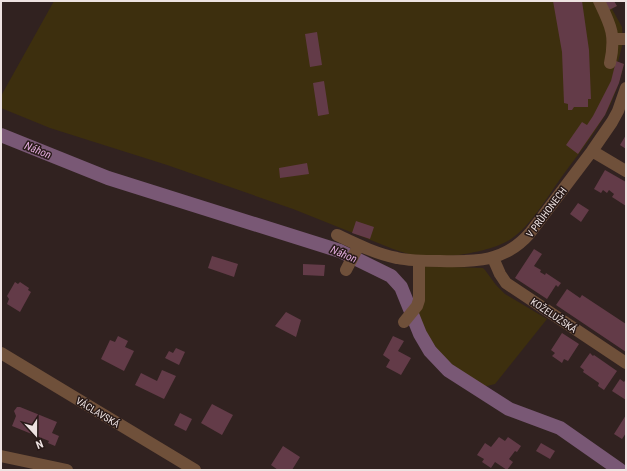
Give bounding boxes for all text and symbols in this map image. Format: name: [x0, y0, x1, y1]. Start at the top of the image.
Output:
water label: Náhon: [23, 139, 53, 162]
street label: V PRŮHONECH: [522, 184, 569, 239]
water label: Náhon: [329, 243, 359, 266]
street label: KOŽELUŽSKÁ: [529, 295, 580, 335]
street label: VÁCLAVSKÁ: [74, 394, 122, 430]
north arrow: [16, 415, 56, 455]
text: N: [34, 437, 45, 451]

